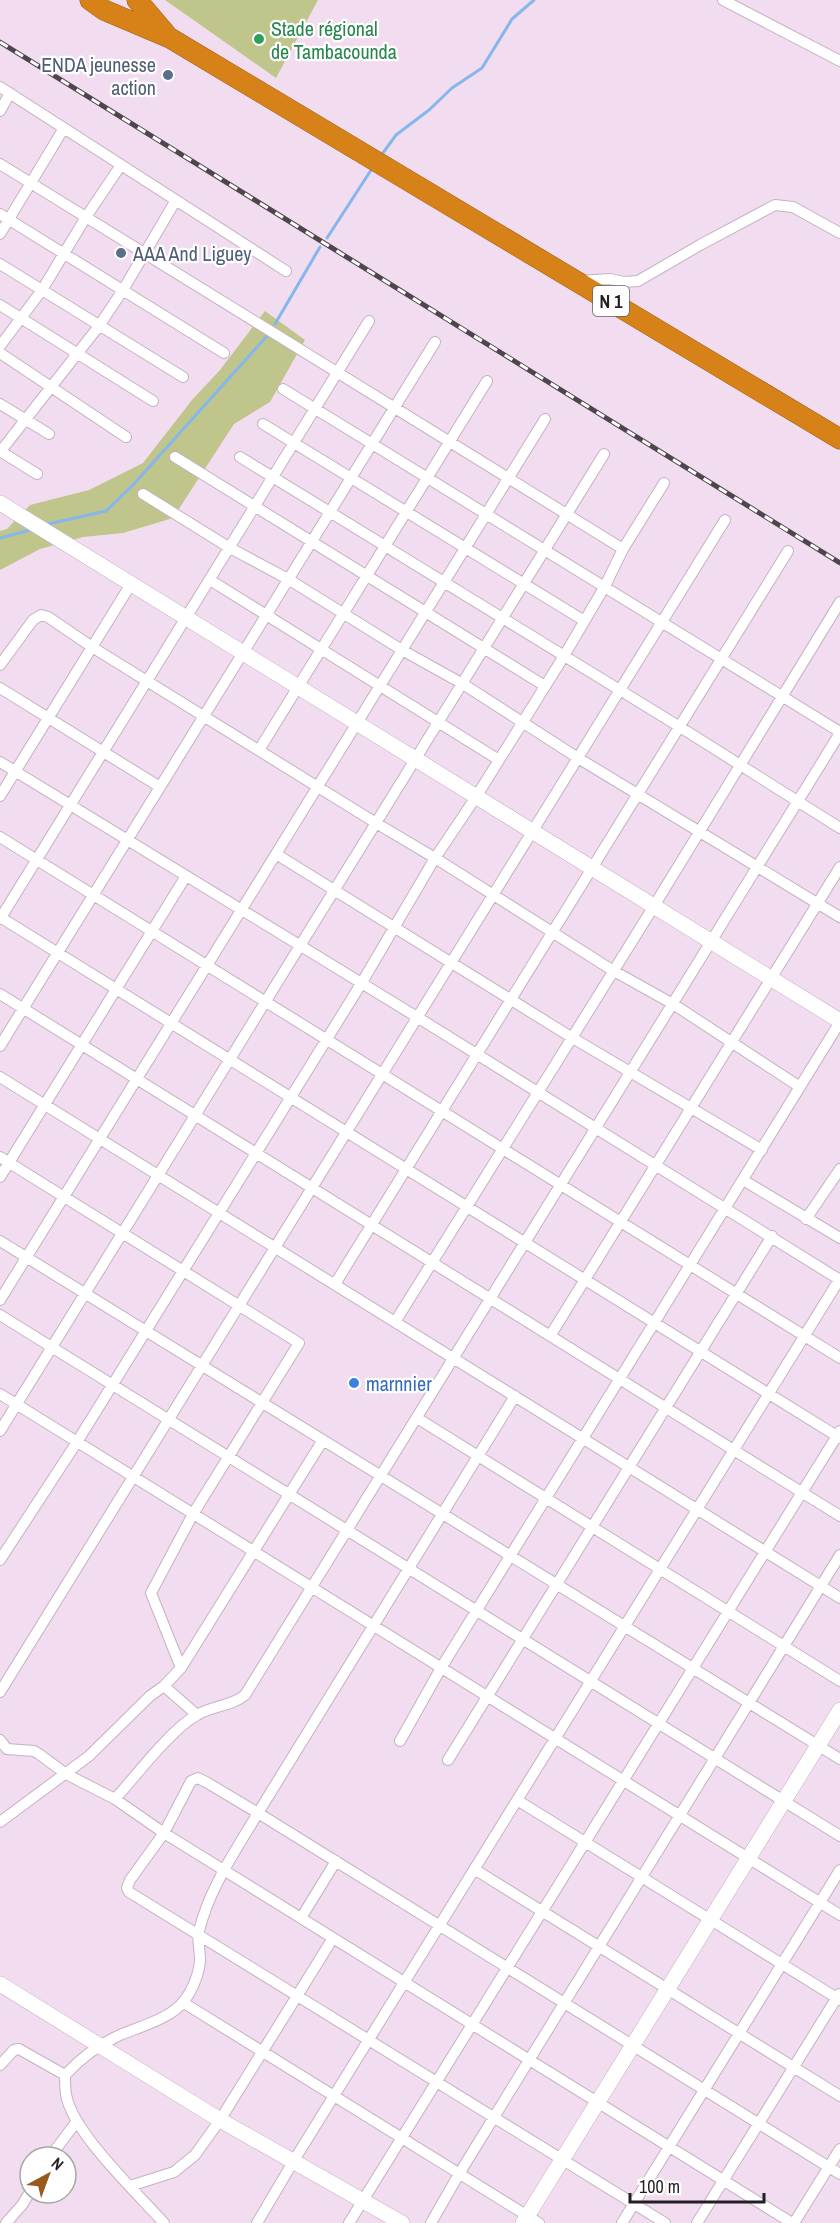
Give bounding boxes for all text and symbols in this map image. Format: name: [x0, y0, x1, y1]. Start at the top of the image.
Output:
place label: Stade régional de Tambacounda: [271, 15, 397, 65]
marker: Stade régional de Tambacounda: [252, 32, 266, 46]
place label: ENDA jeunesse action: [41, 51, 156, 101]
marker: ENDA jeunesse action: [161, 68, 175, 82]
place label: AAA And Liguey: [132, 240, 252, 267]
marker: AAA And Liguey: [114, 246, 128, 260]
road number: N 1: [593, 286, 629, 316]
place label: marnnier: [366, 1370, 432, 1397]
marker: marnnier: [347, 1376, 361, 1390]
north arrow: [18, 2145, 78, 2205]
text: N: [47, 2152, 69, 2175]
scale bar: [630, 2166, 764, 2204]
text: 100 m: [639, 2174, 680, 2199]

